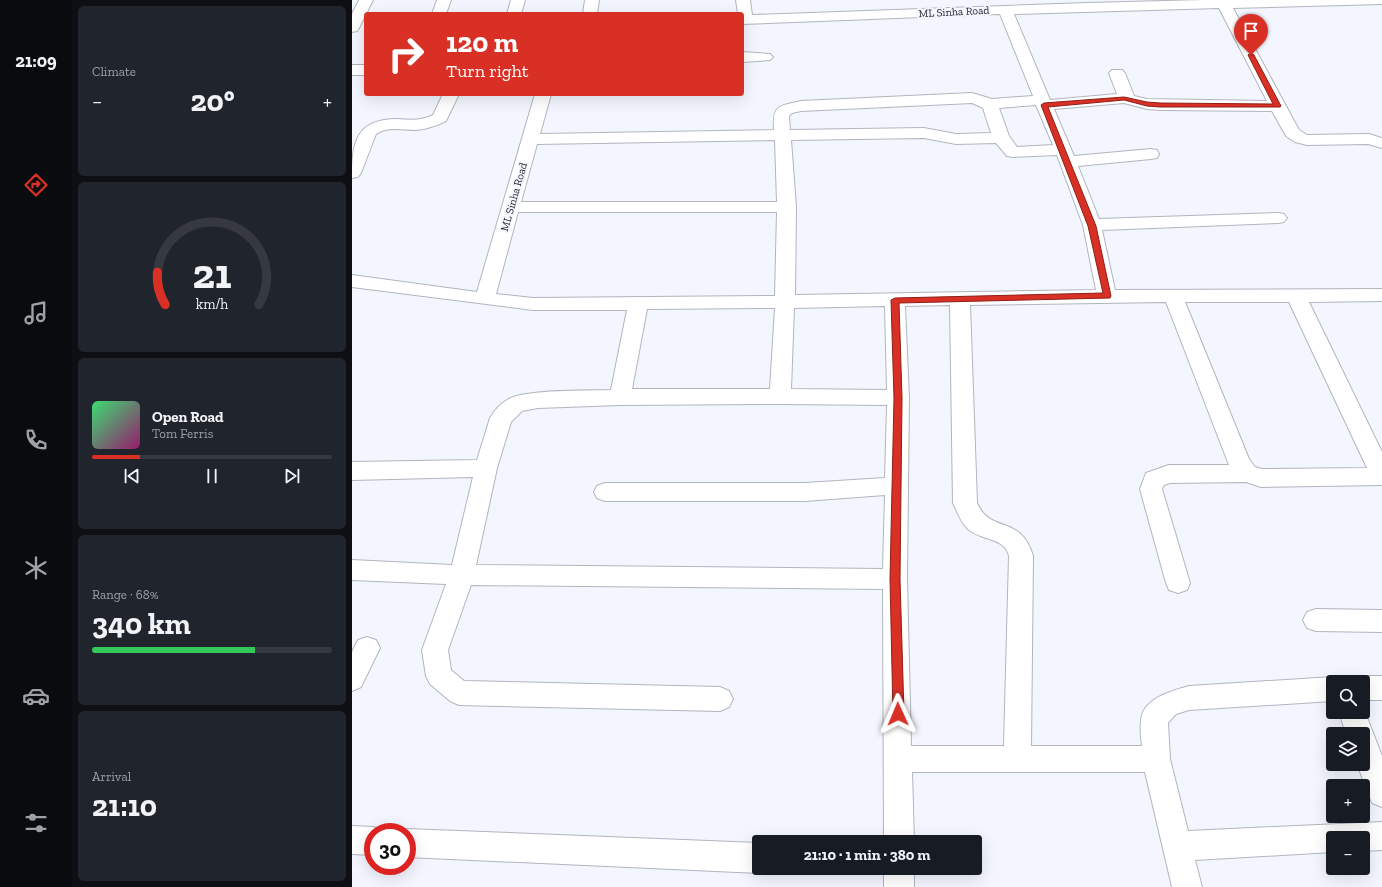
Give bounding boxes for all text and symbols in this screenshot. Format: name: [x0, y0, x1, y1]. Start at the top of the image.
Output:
street label: ML Sinha Road: [918, 4, 990, 20]
pin: [1234, 14, 1268, 55]
icon: arrive: [1240, 20, 1262, 42]
text: 120 m: [446, 26, 518, 59]
icon: right: [380, 28, 432, 80]
text: 21:09: [15, 50, 57, 72]
text: Turn right: [446, 60, 528, 82]
text: Climate: [92, 64, 136, 79]
text: 20°: [190, 83, 235, 119]
text: −: [92, 88, 102, 115]
text: +: [323, 88, 332, 115]
street label: ML Sinha Road: [498, 161, 530, 233]
icon: directions: [22, 171, 50, 199]
text: 21: [192, 249, 232, 299]
text: km/h: [196, 296, 228, 313]
icon: music: [22, 299, 50, 327]
text: Open Road: [152, 408, 224, 426]
icon: phone: [22, 426, 50, 454]
text: Tom Ferris: [152, 426, 213, 441]
icon: previous: [121, 465, 143, 487]
icon: pause: [201, 465, 223, 487]
icon: next: [281, 465, 303, 487]
icon: climate: [22, 554, 50, 582]
text: Range · 68%: [92, 587, 159, 602]
text: 340 km: [92, 606, 191, 642]
map controls: [1326, 675, 1370, 875]
button: search: [1326, 675, 1370, 719]
icon: car: [22, 682, 50, 710]
position arrow: [877, 693, 919, 735]
button: layers: [1326, 727, 1370, 771]
text: Arrival: [92, 769, 131, 784]
button: +: [1326, 779, 1370, 823]
text: 21:10: [92, 788, 157, 824]
icon: filters: [22, 809, 50, 837]
speed limit sign: 30: [364, 823, 416, 875]
button: −: [1326, 831, 1370, 875]
text: 21:10 · 1 min · 380 m: [804, 846, 930, 864]

